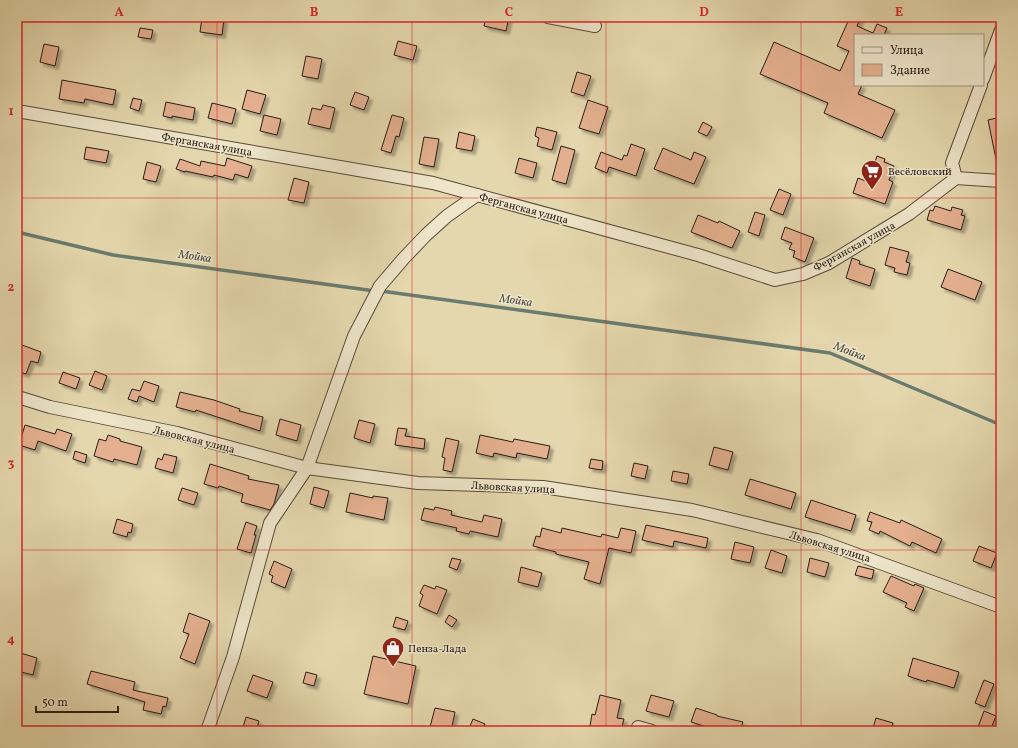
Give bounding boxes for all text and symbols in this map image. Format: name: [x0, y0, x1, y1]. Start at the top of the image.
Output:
text: A: [114, 4, 124, 22]
text: B: [310, 4, 319, 22]
text: C: [505, 4, 513, 22]
text: D: [699, 4, 709, 22]
text: E: [895, 4, 903, 22]
legend: [854, 34, 984, 86]
text: Улица: [890, 43, 923, 59]
text: Здание: [890, 63, 930, 79]
text: 1: [8, 103, 14, 121]
street label: Ферганская улица: [160, 130, 254, 161]
supermarket icon: Весёловский: [859, 158, 885, 191]
place label: Весёловский: [888, 165, 952, 180]
street label: Ферганская улица: [477, 190, 570, 229]
street label: Ферганская улица: [811, 218, 899, 276]
water label: Мойка: [176, 247, 213, 267]
text: 2: [8, 279, 15, 297]
water label: Мойка: [497, 291, 534, 311]
water label: Мойка: [830, 338, 868, 365]
street label: Львовская улица: [151, 423, 237, 458]
text: 3: [8, 455, 15, 473]
street label: Львовская улица: [470, 479, 556, 498]
street label: Львовская улица: [787, 528, 873, 567]
text: 4: [7, 631, 15, 649]
shop icon: Пенза-Лада: [380, 635, 406, 668]
place label: Пенза-Лада: [408, 642, 467, 657]
scale bar: [36, 688, 118, 714]
text: 50 m: [42, 695, 68, 711]

